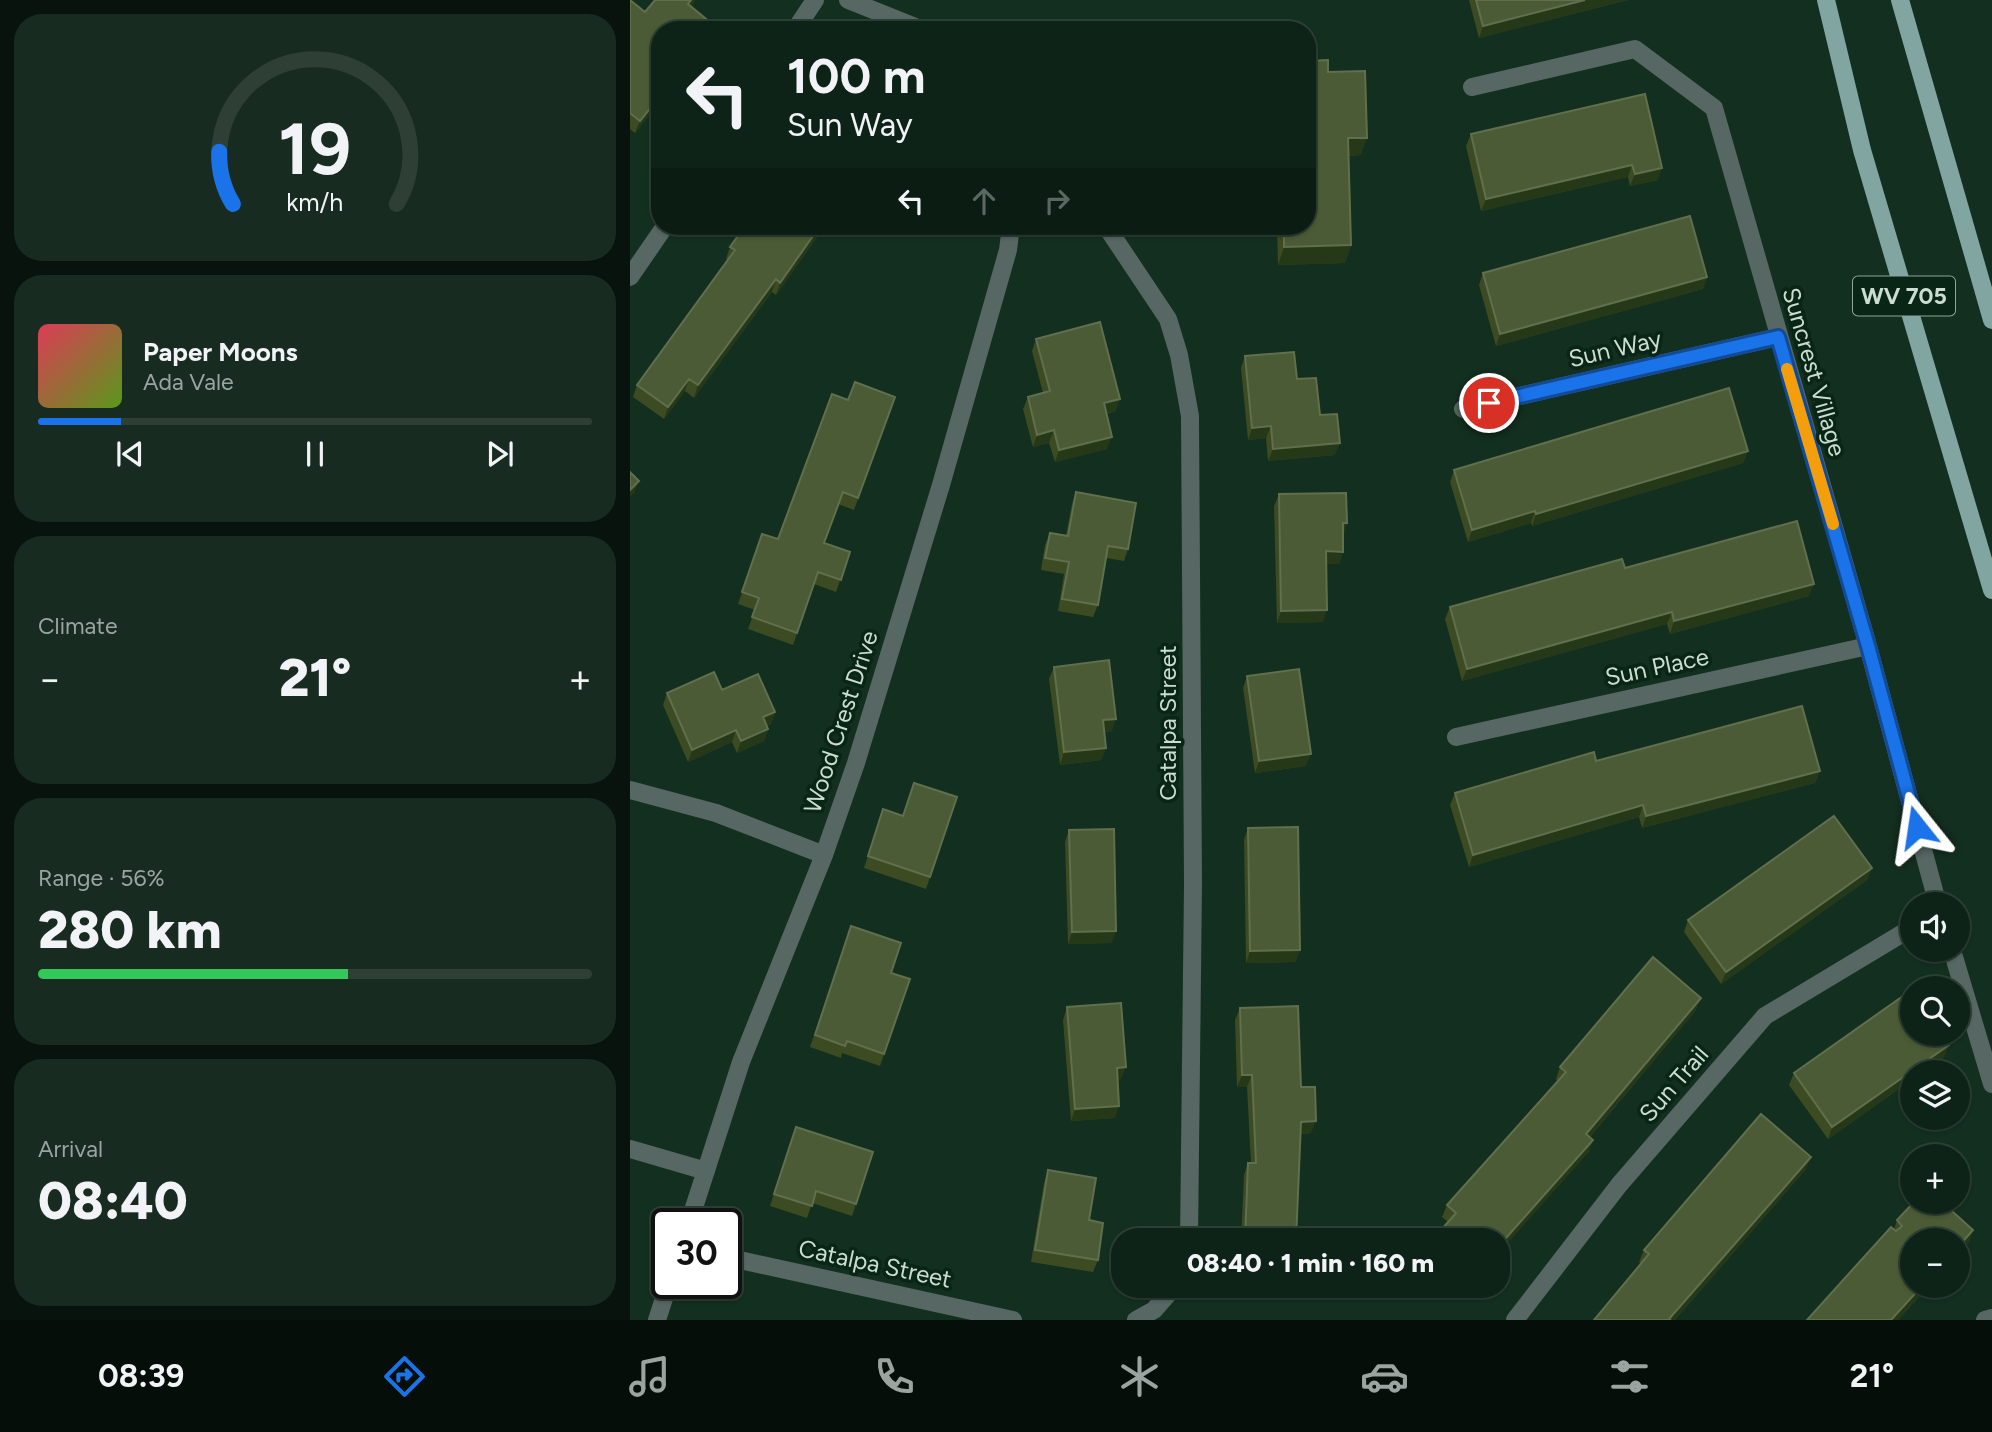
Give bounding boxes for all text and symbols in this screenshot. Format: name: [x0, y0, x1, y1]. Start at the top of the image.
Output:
text: 100 m: [787, 46, 926, 105]
icon: left: [672, 49, 763, 140]
text: 19: [279, 105, 351, 192]
text: Sun Way: [787, 106, 913, 144]
icon: left: [892, 182, 930, 220]
icon: ahead: [965, 182, 1003, 220]
icon: right: [1038, 182, 1076, 220]
text: km/h: [286, 186, 344, 216]
road number: WV 705: [1853, 276, 1955, 316]
street label: Suncrest Village: [1777, 284, 1852, 460]
street label: Sun Way: [1566, 324, 1664, 373]
text: Paper Moons: [143, 336, 298, 368]
text: Ada Vale: [143, 368, 234, 396]
pin: [1459, 373, 1519, 433]
icon: arrive: [1470, 384, 1508, 422]
icon: previous: [111, 435, 149, 473]
icon: pause: [296, 435, 334, 473]
icon: next: [481, 435, 519, 473]
text: Climate: [38, 612, 117, 640]
street label: Wood Crest Drive: [797, 627, 884, 817]
street label: Sun Place: [1603, 641, 1711, 692]
street label: Catalpa Street: [1153, 645, 1182, 801]
text: 21°: [279, 647, 351, 709]
text: −: [38, 656, 62, 702]
text: +: [568, 656, 592, 702]
position arrow: [1880, 790, 1954, 864]
text: Range · 56%: [38, 864, 165, 892]
map controls: [1900, 892, 1970, 1298]
button: sound: [1900, 892, 1970, 962]
text: 280 km: [38, 899, 221, 961]
button: search: [1900, 976, 1970, 1046]
street label: Sun Trail: [1633, 1040, 1714, 1127]
button: layers: [1900, 1060, 1970, 1130]
text: Arrival: [38, 1135, 103, 1163]
button: +: [1900, 1144, 1970, 1214]
text: 08:40: [38, 1170, 188, 1232]
speed limit sign: 30: [651, 1208, 742, 1299]
button: −: [1900, 1228, 1970, 1298]
street label: Catalpa Street: [796, 1233, 954, 1294]
text: 08:40 · 1 min · 160 m: [1187, 1247, 1434, 1279]
icon: directions: [380, 1352, 429, 1401]
icon: music: [625, 1352, 674, 1401]
icon: phone: [870, 1352, 919, 1401]
icon: climate: [1115, 1352, 1164, 1401]
icon: car: [1360, 1352, 1409, 1401]
icon: filters: [1605, 1352, 1654, 1401]
text: 08:39: [98, 1357, 184, 1395]
text: 21°: [1850, 1357, 1894, 1395]

